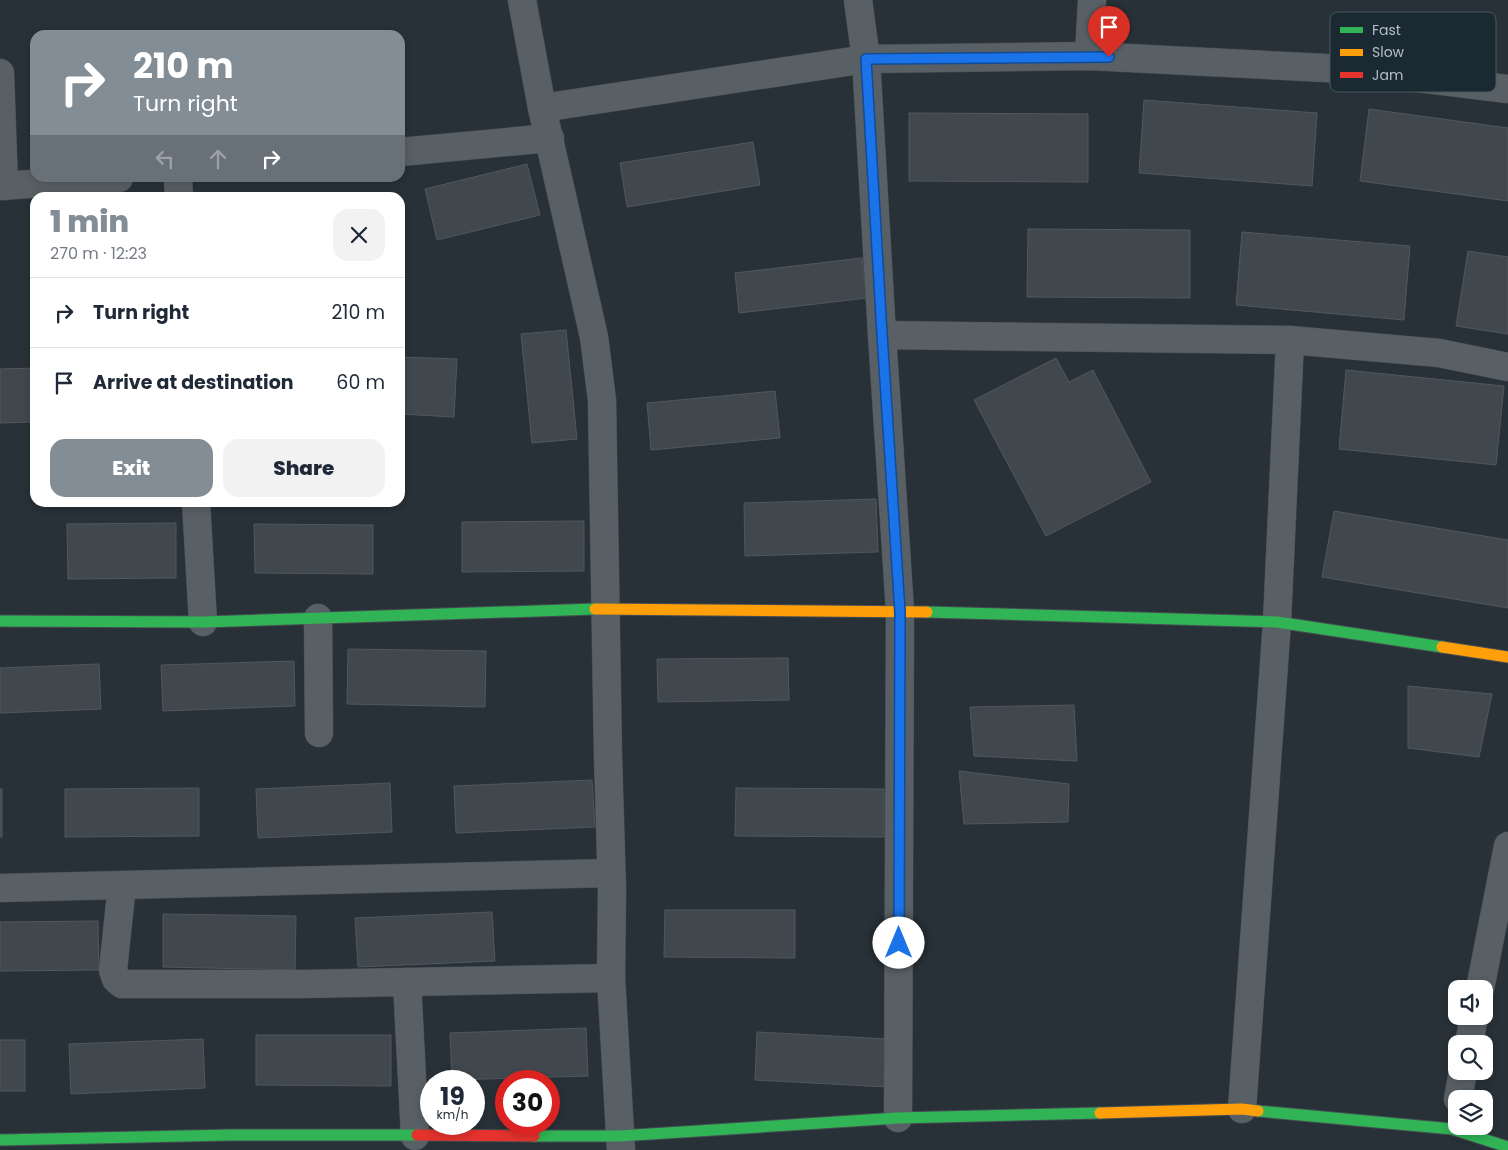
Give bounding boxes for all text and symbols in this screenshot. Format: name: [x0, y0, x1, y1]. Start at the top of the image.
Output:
pin: [1088, 6, 1130, 57]
legend: [1330, 12, 1496, 92]
icon: arrive: [1095, 13, 1123, 41]
text: Fast: [1372, 20, 1401, 40]
text: 210 m: [133, 41, 233, 90]
text: Slow: [1372, 42, 1405, 62]
icon: right: [50, 50, 115, 115]
text: Jam: [1372, 65, 1403, 85]
text: Turn right: [133, 88, 238, 119]
icon: left: [151, 145, 179, 173]
icon: ahead: [204, 145, 232, 173]
icon: right: [257, 145, 285, 173]
text: 1 min: [50, 200, 129, 243]
button: close: [333, 209, 385, 261]
text: 270 m · 12:23: [50, 242, 147, 265]
icon: right: [50, 299, 78, 327]
text: Turn right: [93, 299, 189, 326]
text: 210 m: [331, 299, 385, 326]
icon: arrive: [50, 369, 78, 397]
text: Arrive at destination: [93, 369, 294, 396]
text: 60 m: [336, 369, 385, 396]
button: Exit: [50, 439, 213, 497]
button: Share: [223, 439, 385, 497]
position arrow: [872, 916, 924, 968]
map controls: [1448, 980, 1493, 1135]
button: sound: [1448, 980, 1493, 1025]
button: search: [1448, 1035, 1493, 1080]
speed limit sign: 30: [495, 1070, 560, 1135]
text: 19: [440, 1079, 465, 1114]
button: layers: [1448, 1090, 1493, 1135]
text: km/h: [437, 1106, 468, 1123]

